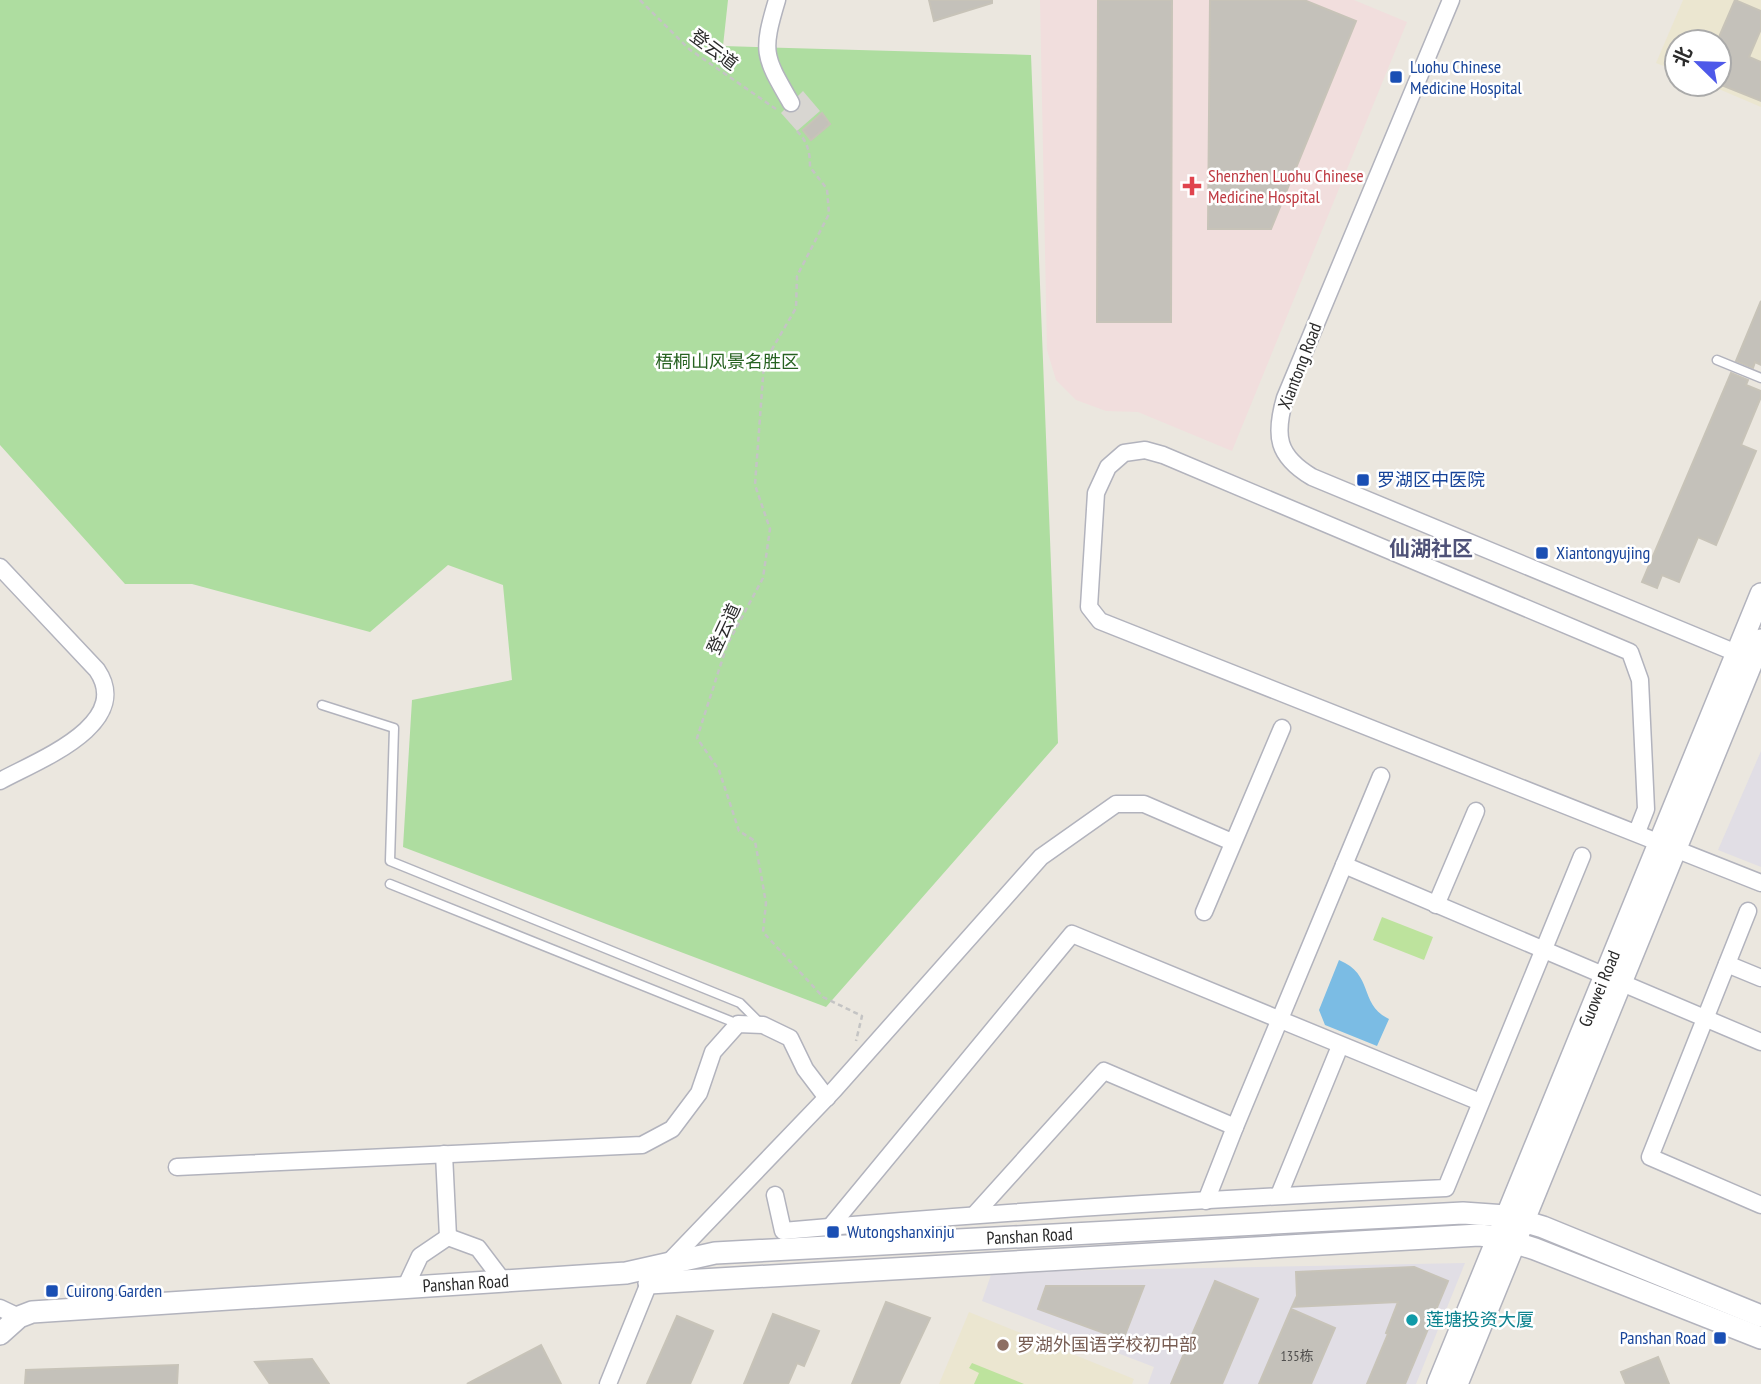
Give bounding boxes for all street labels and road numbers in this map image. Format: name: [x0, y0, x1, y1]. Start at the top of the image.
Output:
street label: 登云道: [686, 24, 743, 75]
street label: Xiantong Road: [1273, 319, 1327, 412]
street label: 登云道: [702, 599, 745, 658]
street label: Guowei Road: [1573, 947, 1625, 1030]
street label: Panshan Road: [986, 1222, 1073, 1249]
street label: Panshan Road: [422, 1269, 509, 1297]

